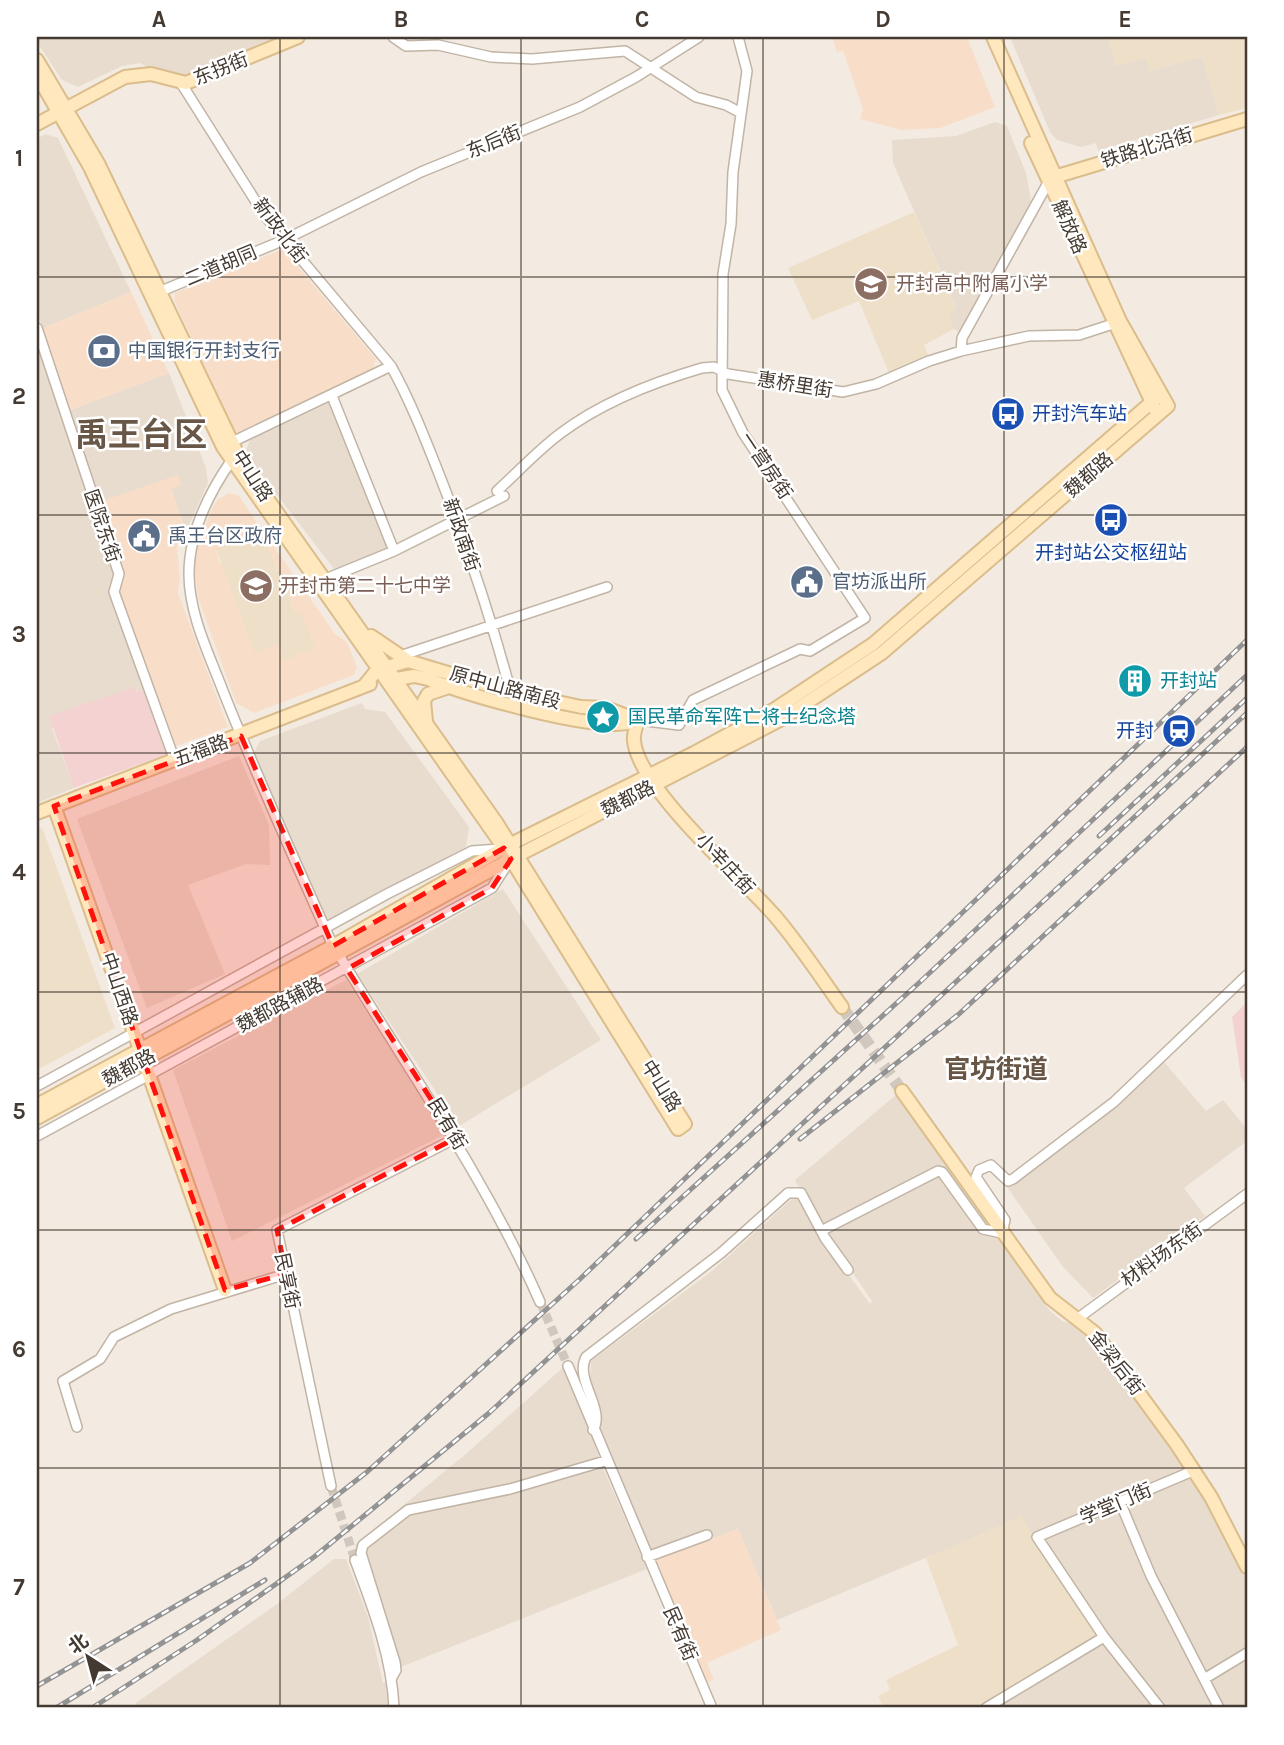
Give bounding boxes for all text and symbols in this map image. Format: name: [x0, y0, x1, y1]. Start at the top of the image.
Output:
text: A: [152, 6, 166, 33]
text: B: [394, 6, 408, 33]
text: C: [635, 6, 649, 33]
text: D: [875, 6, 891, 33]
text: E: [1118, 6, 1132, 33]
street label: 东拐街: [190, 48, 252, 90]
street label: 东后街: [463, 121, 525, 163]
street label: 铁路北沿街: [1098, 124, 1196, 172]
text: 1: [15, 145, 23, 172]
street label: 新政北街: [248, 194, 312, 268]
street label: 解放路: [1047, 196, 1091, 258]
street label: 二道胡同: [182, 241, 260, 291]
school or university icon: 开封高中附属小学: [852, 265, 890, 303]
place label: 开封高中附属小学: [896, 273, 1048, 295]
bank icon: 中国银行开封支行: [85, 332, 123, 370]
place label: 中国银行开封支行: [128, 340, 280, 362]
street label: 惠桥里街: [756, 368, 834, 402]
text: 2: [12, 383, 26, 410]
bus stop icon: 开封汽车站: [989, 395, 1027, 433]
place label: 开封汽车站: [1032, 403, 1127, 425]
district label: 禹王台区: [75, 416, 207, 454]
street label: 一营房街: [736, 428, 796, 504]
street label: 中山路: [227, 446, 277, 506]
street label: 魏都路: [1060, 448, 1118, 502]
street label: 医院东街: [79, 486, 125, 566]
street label: 新政南街: [438, 495, 484, 575]
bus stop icon: 开封站公交枢纽站: [1092, 501, 1130, 539]
public building icon: 禹王台区政府: [125, 517, 163, 555]
place label: 禹王台区政府: [168, 525, 282, 547]
place label: 开封站公交枢纽站: [1035, 542, 1187, 564]
public building icon: 官坊派出所: [788, 563, 826, 601]
school or university icon: 开封市第二十七中学: [237, 567, 275, 605]
place label: 官坊派出所: [832, 571, 927, 593]
place label: 开封市第二十七中学: [280, 575, 451, 597]
text: 3: [12, 621, 26, 648]
building icon: 开封站: [1116, 662, 1154, 700]
street label: 原中山路南段: [447, 663, 563, 713]
place label: 开封站: [1160, 670, 1217, 692]
place icon: 国民革命军阵亡将士纪念塔: [584, 698, 622, 736]
place label: 国民革命军阵亡将士纪念塔: [628, 706, 856, 728]
station icon: 开封: [1160, 712, 1198, 750]
place label: 开封: [1116, 720, 1154, 742]
street label: 五福路: [170, 731, 232, 771]
street label: 魏都路: [598, 776, 658, 822]
street label: 小辛庄街: [691, 829, 759, 899]
text: 4: [12, 859, 26, 886]
street label: 中山西路: [96, 949, 142, 1029]
street label: 魏都路辅路: [233, 973, 327, 1037]
street label: 魏都路: [99, 1045, 159, 1091]
district label: 官坊街道: [944, 1054, 1048, 1085]
street label: 中山路: [637, 1056, 685, 1116]
street label: 民有街: [423, 1094, 471, 1154]
text: 5: [12, 1098, 26, 1125]
street label: 材料场东街: [1117, 1218, 1207, 1292]
street label: 民享街: [270, 1251, 304, 1311]
street label: 金梁后街: [1084, 1326, 1148, 1400]
text: 6: [12, 1336, 26, 1363]
street label: 学堂门街: [1077, 1479, 1155, 1529]
text: 7: [13, 1574, 25, 1601]
street label: 民有街: [659, 1603, 701, 1665]
north arrow: [52, 1622, 122, 1692]
text: 北: [64, 1630, 93, 1659]

